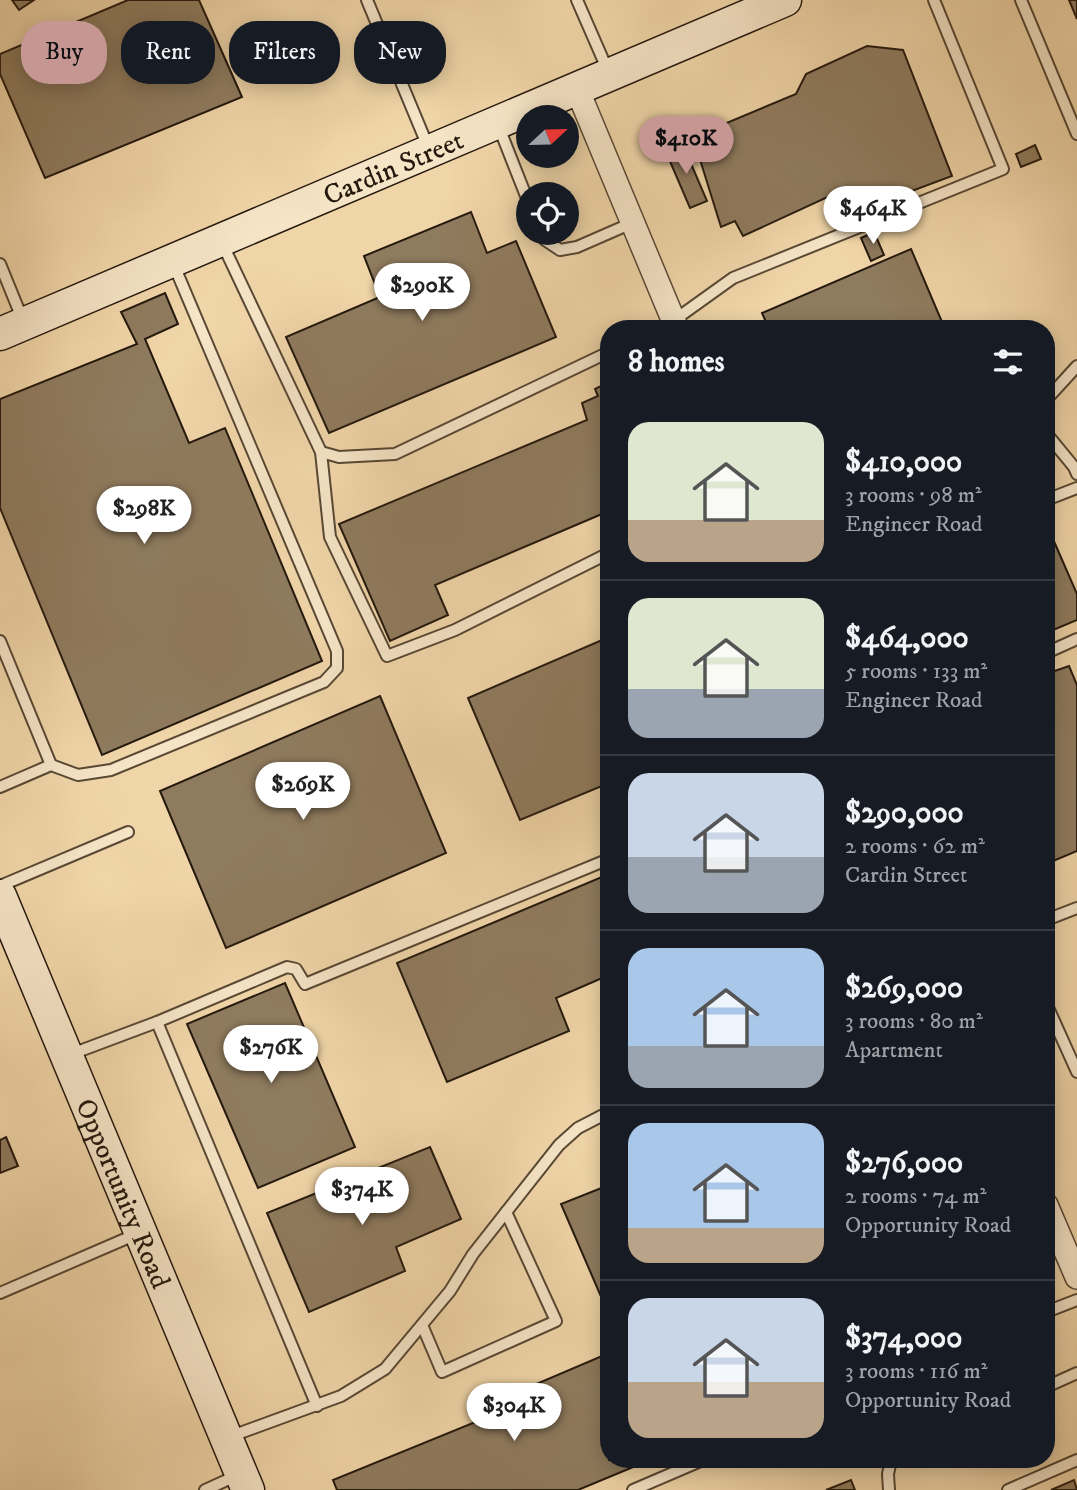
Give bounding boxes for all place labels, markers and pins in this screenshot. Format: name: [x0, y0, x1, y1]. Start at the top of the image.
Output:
pin: $410K: [637, 116, 735, 176]
pin: $464K: [824, 187, 922, 246]
pin: $290K: [373, 264, 471, 323]
pin: $298K: [95, 486, 193, 546]
pin: $269K: [254, 762, 352, 822]
pin: $276K: [222, 1026, 320, 1085]
pin: $374K: [313, 1168, 411, 1227]
pin: $304K: [465, 1384, 563, 1443]

